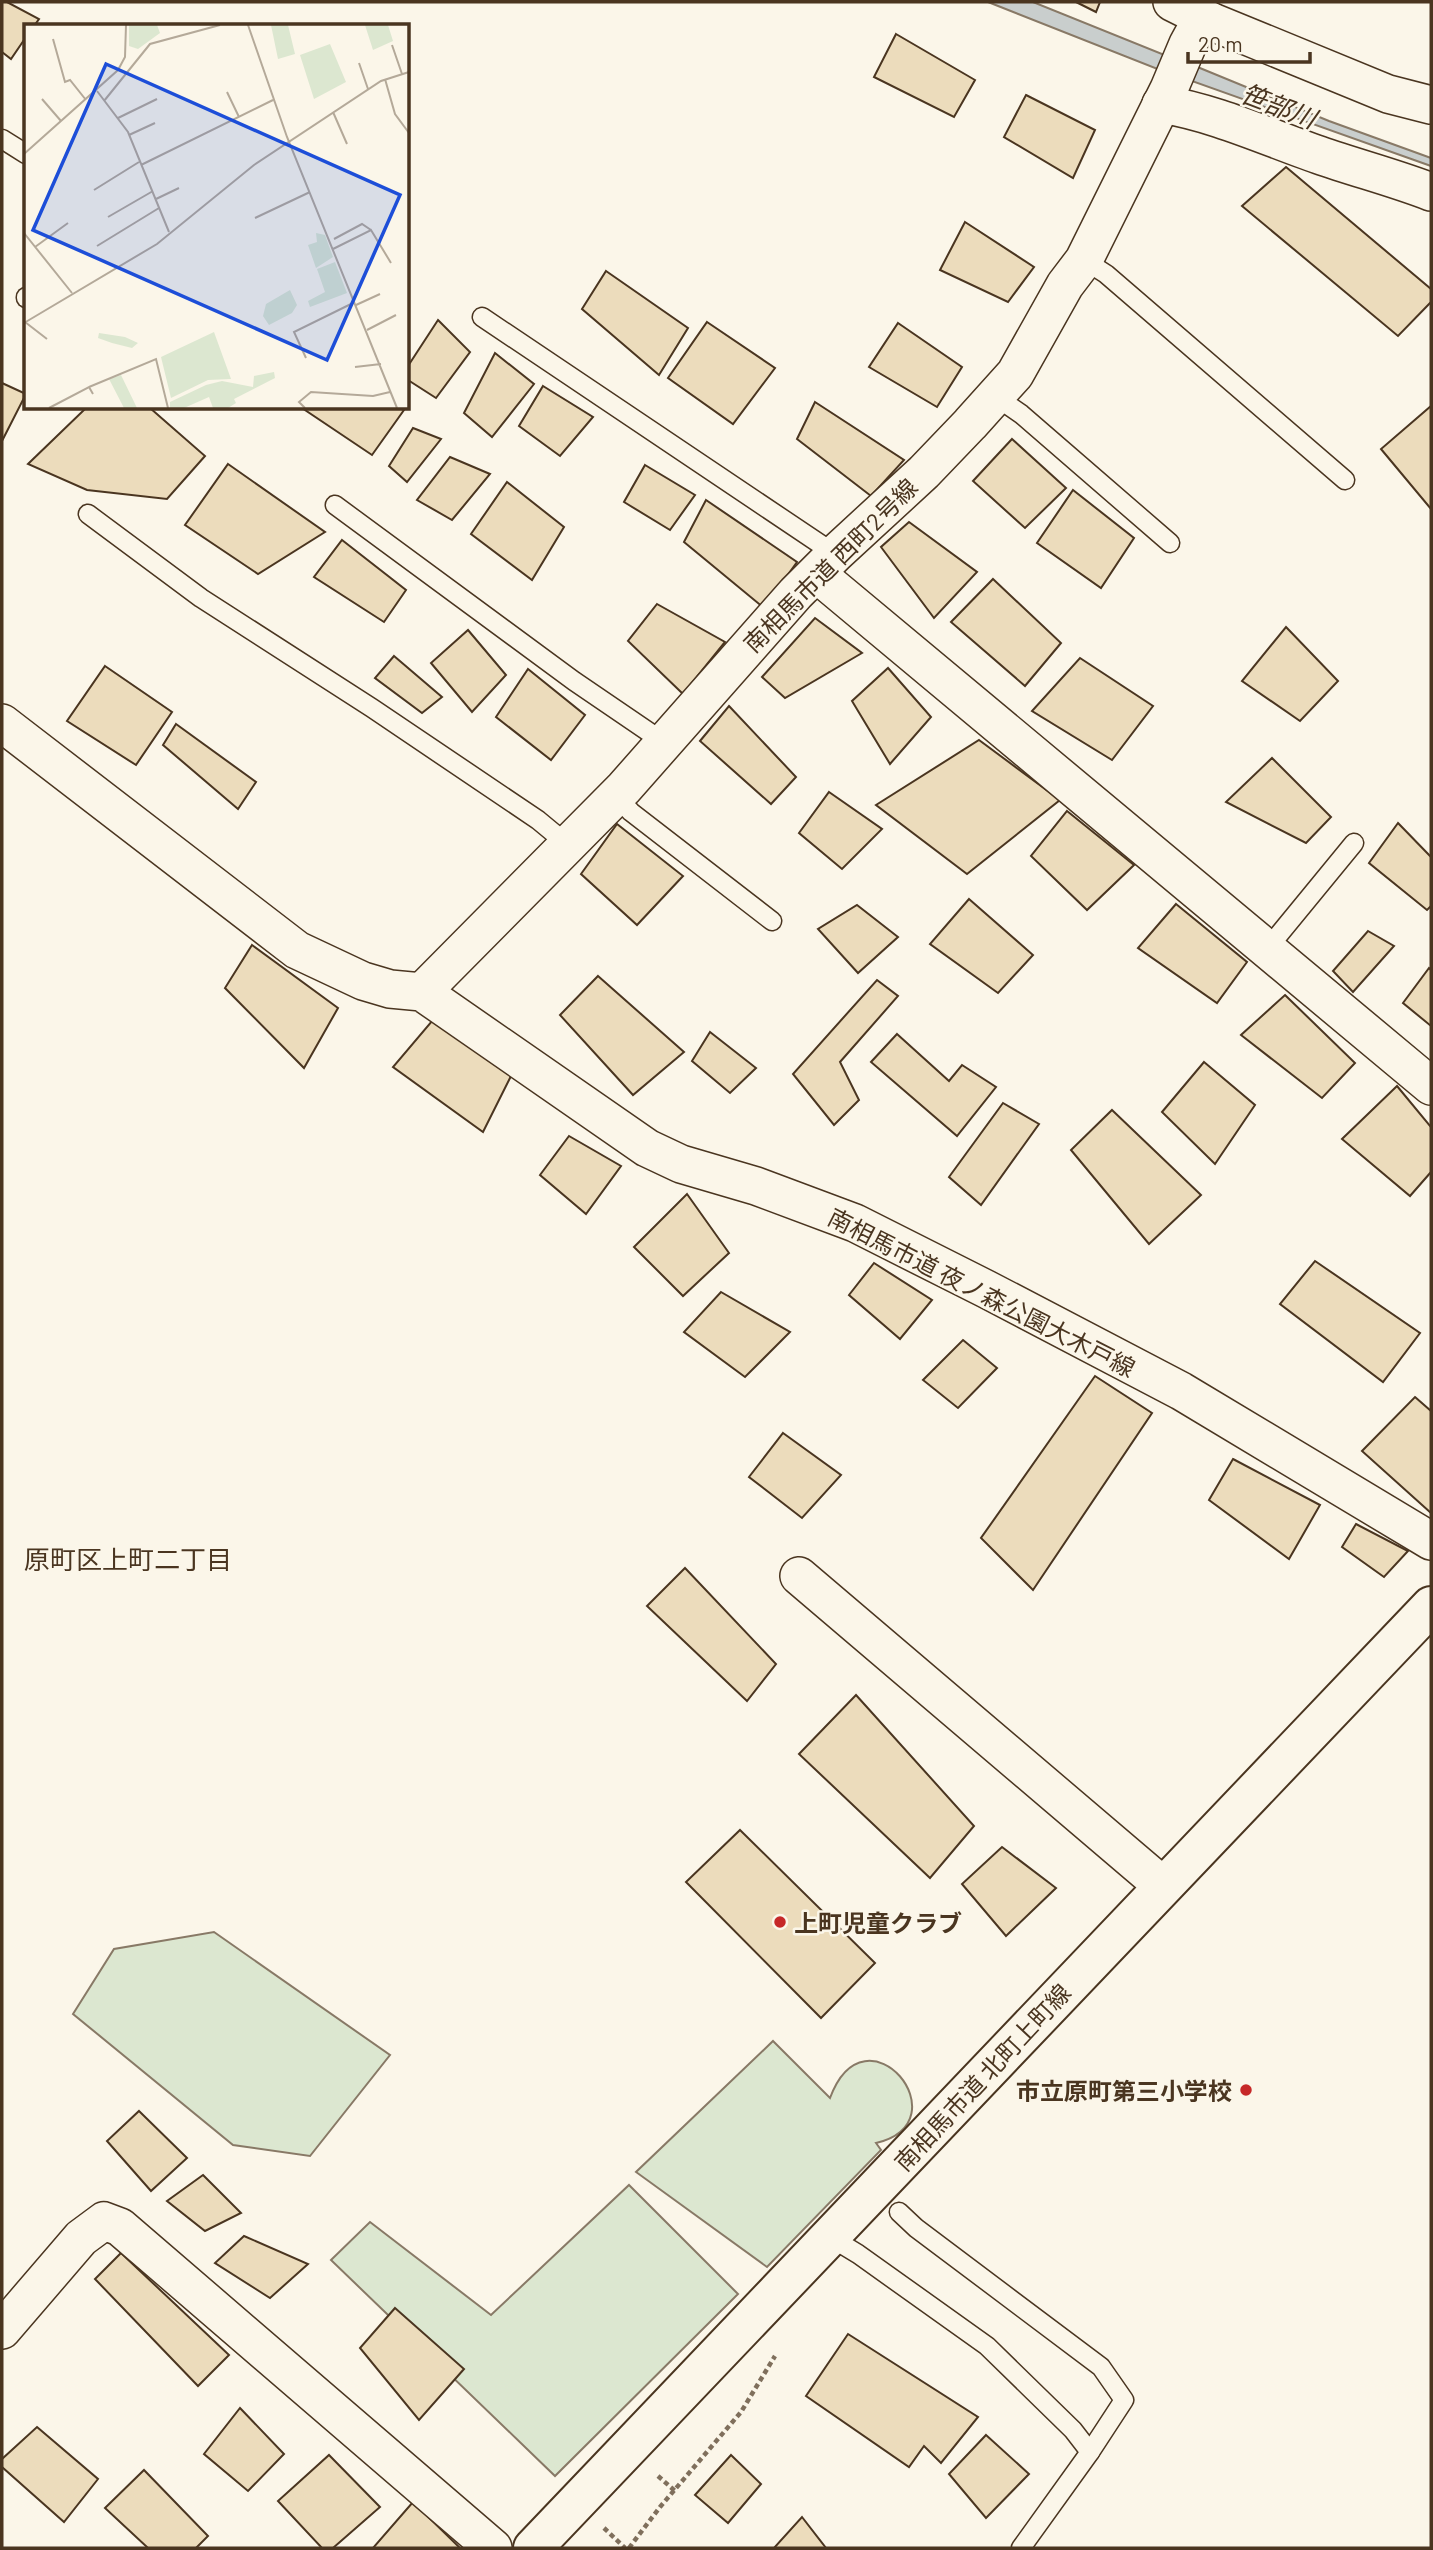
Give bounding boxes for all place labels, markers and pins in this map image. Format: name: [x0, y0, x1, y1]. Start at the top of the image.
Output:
place label: 上町児童クラブ: [794, 1908, 962, 1937]
marker: 上町児童クラブ: [772, 1914, 788, 1930]
place label: 市立原町第三小学校: [1016, 2076, 1232, 2105]
marker: 市立原町第三小学校: [1238, 2082, 1254, 2098]

